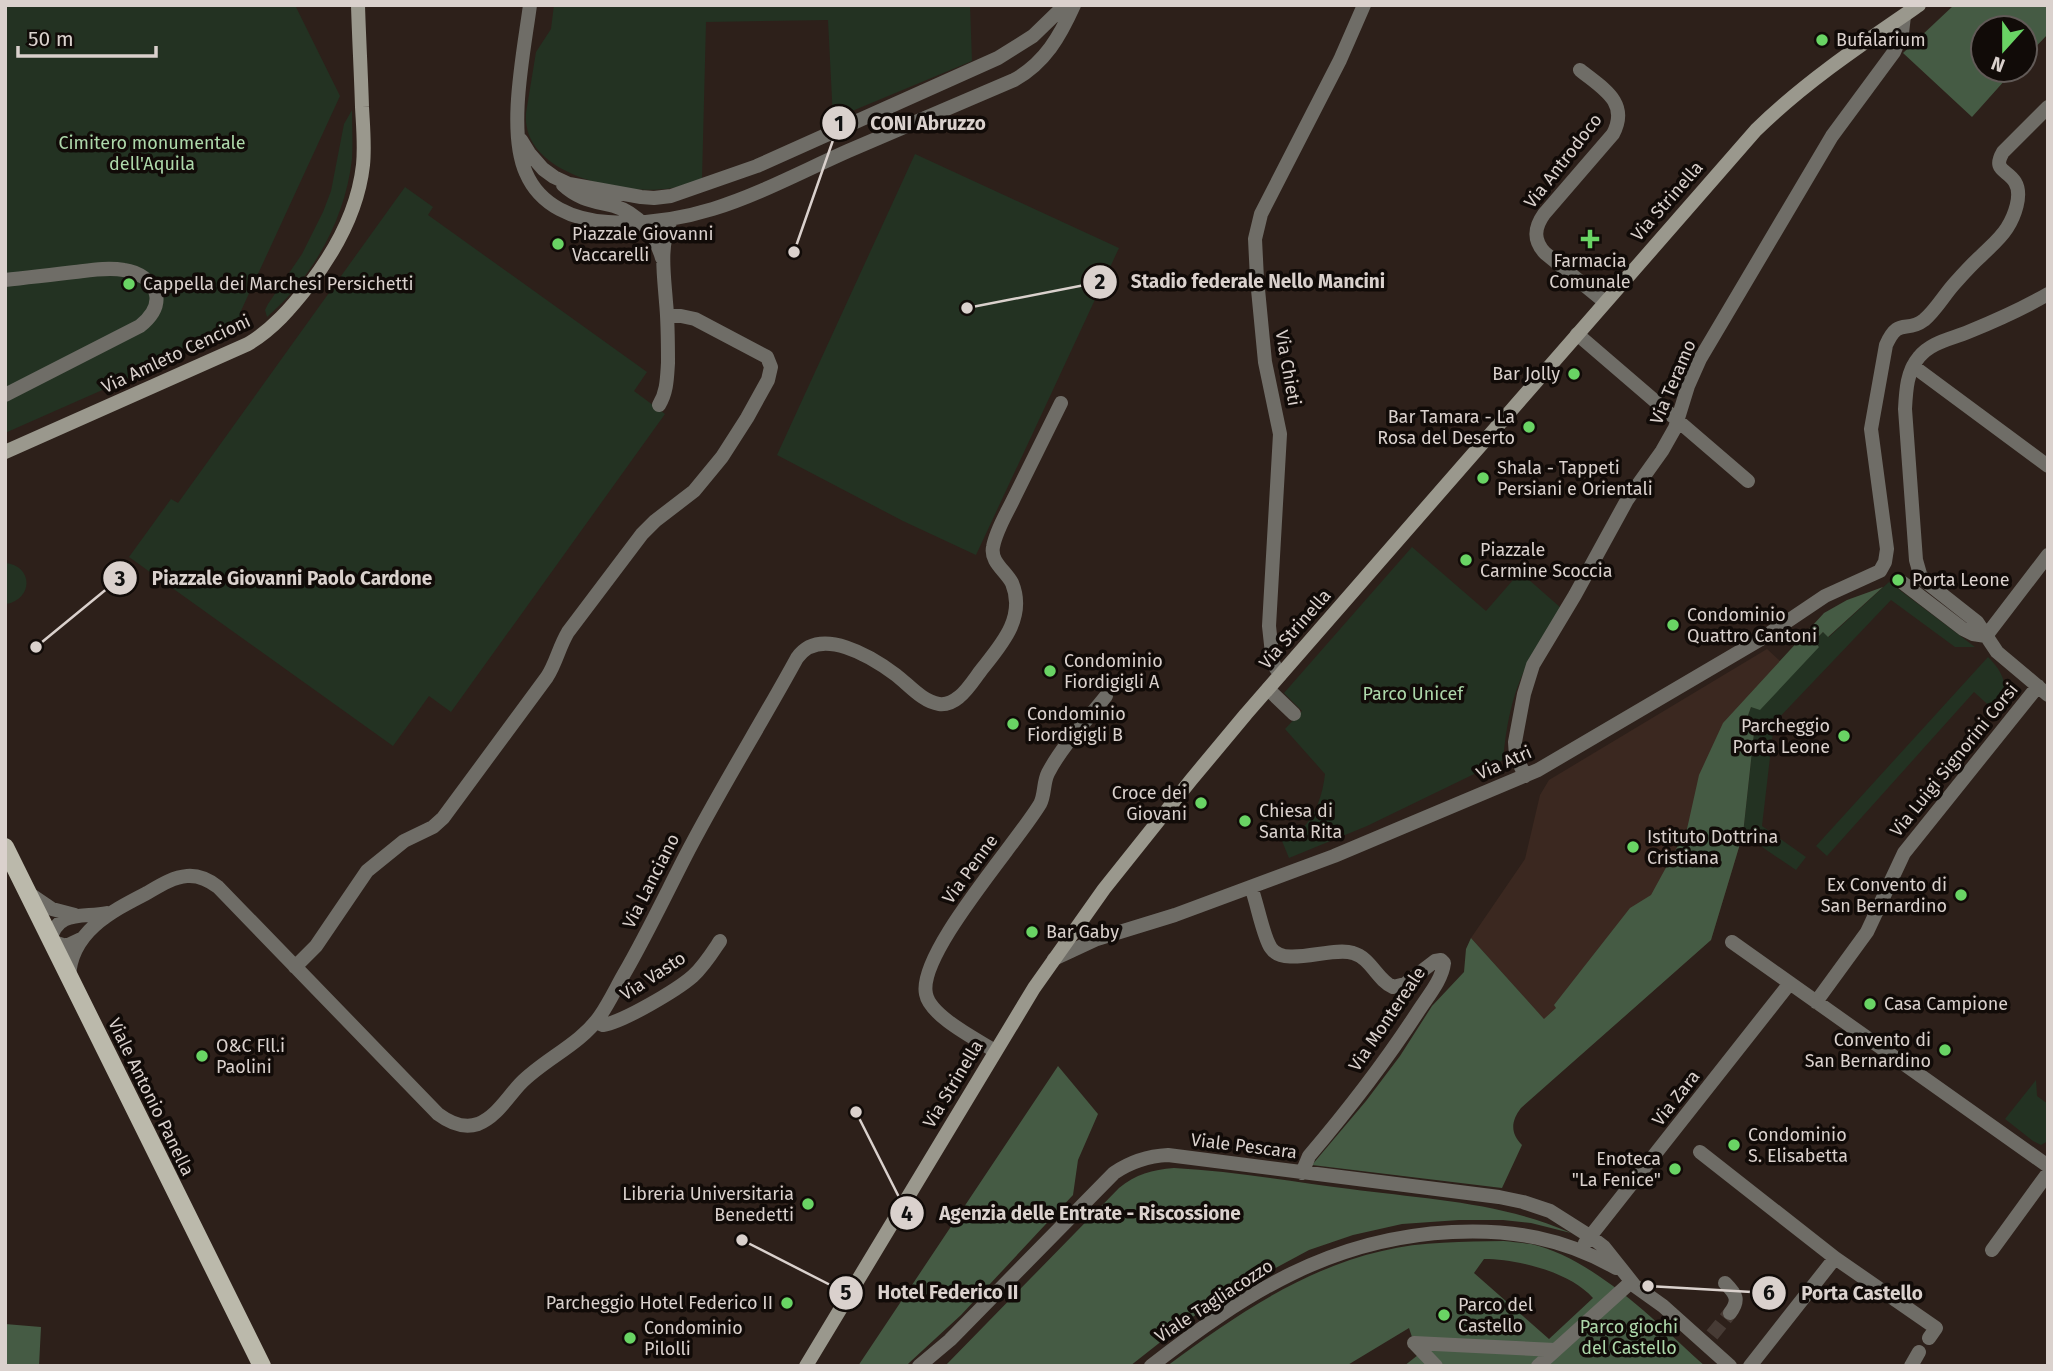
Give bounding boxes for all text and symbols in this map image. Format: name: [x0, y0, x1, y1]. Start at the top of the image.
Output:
scale bar: [18, 14, 156, 58]
north arrow: [1969, 14, 2039, 84]
text: 50 m: [28, 26, 74, 52]
place label: Bufalarium: [1836, 29, 1926, 51]
marker: Bufalarium: [1814, 32, 1830, 48]
text: N: [1988, 51, 2008, 77]
callout: CONI Abruzzo: [821, 103, 1000, 143]
street label: Via Antrodoco: [1519, 109, 1607, 213]
text: 1: [834, 111, 844, 137]
text: CONI Abruzzo: [870, 112, 986, 135]
park label: Cimitero monumentale dell'Aquila: [58, 132, 246, 175]
street label: Via Strinella: [1626, 157, 1708, 245]
place label: Piazzale Giovanni Vaccarelli: [572, 223, 714, 266]
marker: Farmacia Comunale: [1582, 231, 1598, 247]
marker: Piazzale Giovanni Vaccarelli: [550, 236, 566, 252]
place label: Farmacia Comunale: [1549, 250, 1631, 293]
callout: Stadio federale Nello Mancini: [1082, 262, 1400, 302]
text: 2: [1095, 269, 1106, 295]
text: Stadio federale Nello Mancini: [1131, 270, 1385, 293]
place label: Cappella dei Marchesi Persichetti: [143, 273, 414, 295]
marker: Cappella dei Marchesi Persichetti: [121, 276, 137, 292]
street label: Via Amleto Cencioni: [98, 310, 254, 398]
street label: Via Chieti: [1271, 328, 1305, 408]
street label: Via Teramo: [1645, 336, 1701, 428]
place label: Bar Jolly: [1492, 363, 1560, 385]
marker: Bar Jolly: [1566, 366, 1582, 382]
place label: Bar Tamara - La Rosa del Deserto: [1377, 406, 1515, 449]
marker: Bar Tamara - La Rosa del Deserto: [1521, 419, 1537, 435]
place label: Shala - Tappeti Persiani e Orientali: [1497, 457, 1653, 500]
marker: Shala - Tappeti Persiani e Orientali: [1475, 470, 1491, 486]
place label: Piazzale Carmine Scoccia: [1480, 539, 1613, 582]
marker: Piazzale Carmine Scoccia: [1458, 552, 1474, 568]
callout: Piazzale Giovanni Paolo Cardone: [102, 558, 446, 598]
text: 3: [114, 566, 126, 592]
text: Piazzale Giovanni Paolo Cardone: [152, 567, 432, 590]
place label: Porta Leone: [1912, 569, 2010, 591]
marker: Porta Leone: [1890, 572, 1906, 588]
street label: Via Strinella: [1254, 585, 1336, 673]
place label: Condominio Quattro Cantoni: [1687, 604, 1817, 647]
marker: Condominio Quattro Cantoni: [1665, 617, 1681, 633]
place label: Condominio Fiordigigli A: [1064, 650, 1163, 693]
marker: Condominio Fiordigigli A: [1042, 663, 1058, 679]
street label: Via Luigi Signorini Corsi: [1885, 679, 2023, 841]
park label: Parco Unicef: [1363, 683, 1465, 705]
place label: Condominio Fiordigigli B: [1027, 703, 1126, 746]
place label: Parcheggio Porta Leone: [1732, 715, 1830, 758]
marker: Condominio Fiordigigli B: [1005, 716, 1021, 732]
marker: Parcheggio Porta Leone: [1836, 728, 1852, 744]
street label: Via Atri: [1473, 741, 1535, 785]
place label: Croce dei Giovani: [1112, 782, 1187, 825]
marker: Croce dei Giovani: [1193, 795, 1209, 811]
place label: Chiesa di Santa Rita: [1259, 800, 1342, 843]
marker: Chiesa di Santa Rita: [1237, 813, 1253, 829]
place label: Istituto Dottrina Cristiana: [1647, 826, 1778, 869]
street label: Via Lanciano: [618, 830, 684, 932]
street label: Via Penne: [938, 830, 1002, 908]
marker: Istituto Dottrina Cristiana: [1625, 839, 1641, 855]
place label: Ex Convento di San Bernardino: [1821, 874, 1947, 917]
marker: Ex Convento di San Bernardino: [1953, 887, 1969, 903]
place label: Bar Gaby: [1046, 921, 1119, 943]
marker: Bar Gaby: [1024, 924, 1040, 940]
street label: Via Vasto: [616, 947, 690, 1005]
street label: Via Montereale: [1344, 963, 1430, 1075]
place label: Casa Campione: [1884, 993, 2008, 1015]
marker: Casa Campione: [1862, 996, 1878, 1012]
street label: Viale Antonio Panella: [103, 1015, 199, 1179]
place label: Convento di San Bernardino: [1805, 1029, 1931, 1072]
place label: O&C Fll.i Paolini: [216, 1035, 285, 1078]
street label: Via Strinella: [918, 1036, 988, 1132]
marker: Convento di San Bernardino: [1937, 1042, 1953, 1058]
marker: O&C Fll.i Paolini: [194, 1048, 210, 1064]
street label: Via Zara: [1647, 1066, 1705, 1130]
place label: Condominio S. Elisabetta: [1748, 1124, 1848, 1167]
street label: Viale Pescara: [1190, 1129, 1298, 1163]
marker: Condominio S. Elisabetta: [1726, 1137, 1742, 1153]
place label: Enoteca "La Fenice": [1572, 1148, 1661, 1191]
marker: Enoteca "La Fenice": [1667, 1161, 1683, 1177]
place label: Libreria Universitaria Benedetti: [622, 1183, 794, 1226]
callout: Agenzia delle Entrate - Riscossione: [890, 1193, 1254, 1233]
marker: Libreria Universitaria Benedetti: [800, 1196, 816, 1212]
text: 4: [901, 1201, 913, 1227]
text: Agenzia delle Entrate - Riscossione: [938, 1202, 1241, 1225]
street label: Viale Tagliacozzo: [1151, 1255, 1277, 1347]
callout: Hotel Federico II: [829, 1273, 1033, 1313]
callout: Porta Castello: [1752, 1273, 1936, 1313]
text: 5: [840, 1280, 852, 1306]
text: 6: [1763, 1280, 1775, 1306]
text: Hotel Federico II: [878, 1281, 1018, 1304]
text: Porta Castello: [1801, 1282, 1923, 1305]
place label: Parcheggio Hotel Federico II: [546, 1292, 773, 1314]
place label: Parco del Castello: [1458, 1294, 1533, 1337]
marker: Parcheggio Hotel Federico II: [779, 1295, 795, 1311]
marker: Parco del Castello: [1436, 1307, 1452, 1323]
park label: Parco giochi del Castello: [1580, 1316, 1678, 1359]
place label: Condominio Pilolli: [644, 1317, 743, 1360]
marker: Condominio Pilolli: [622, 1330, 638, 1346]

